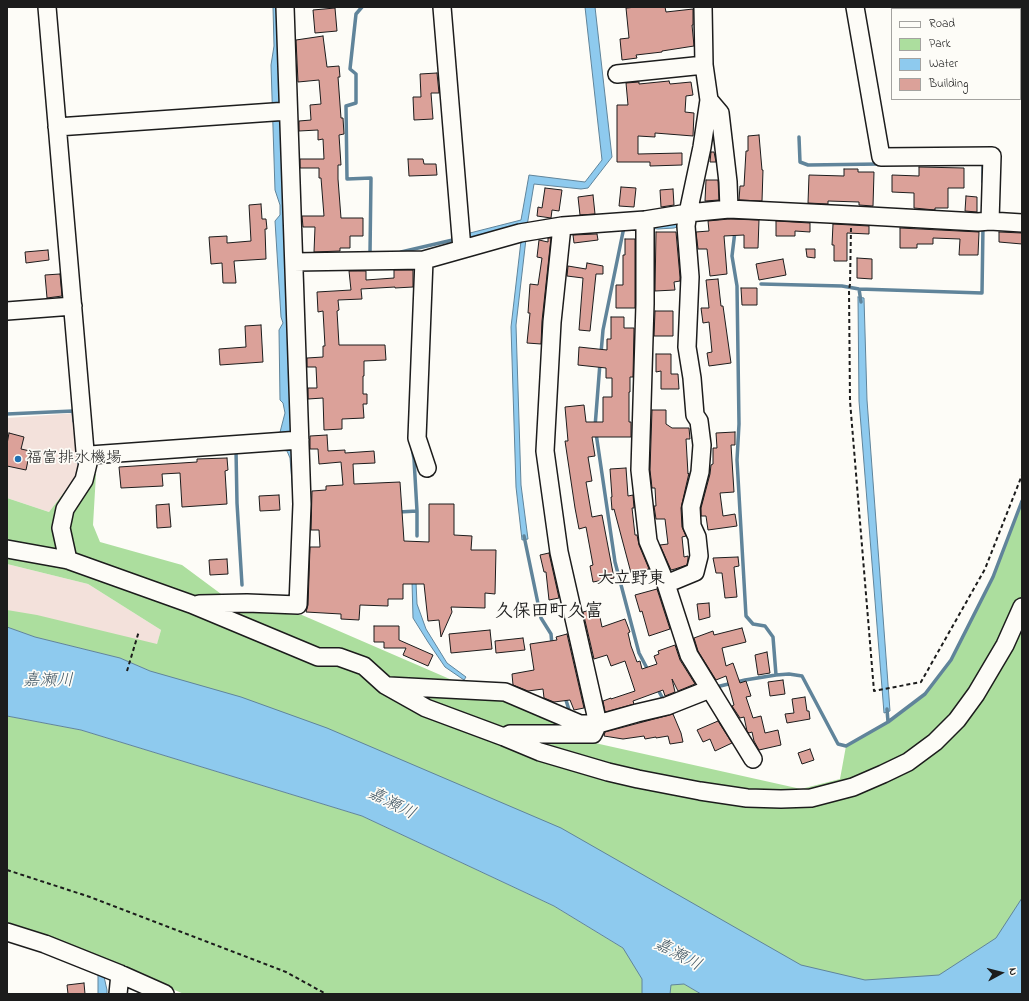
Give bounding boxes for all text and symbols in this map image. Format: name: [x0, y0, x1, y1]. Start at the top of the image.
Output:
legend: [891, 8, 1021, 100]
text: Road: [929, 15, 955, 33]
text: Park: [929, 35, 951, 53]
text: Water: [929, 55, 958, 73]
text: Building: [929, 75, 968, 93]
place label: 福富排水機場: [26, 449, 122, 469]
marker: 福富排水機場: [13, 454, 23, 464]
district label: 大立野東: [597, 570, 665, 590]
district label: 久保田町久富: [495, 602, 603, 624]
water label: 嘉瀬川: [23, 672, 73, 692]
water label: 嘉瀬川: [364, 784, 418, 826]
water label: 嘉瀬川: [650, 935, 704, 977]
north arrow: [981, 953, 1021, 993]
text: N: [1005, 967, 1021, 976]

